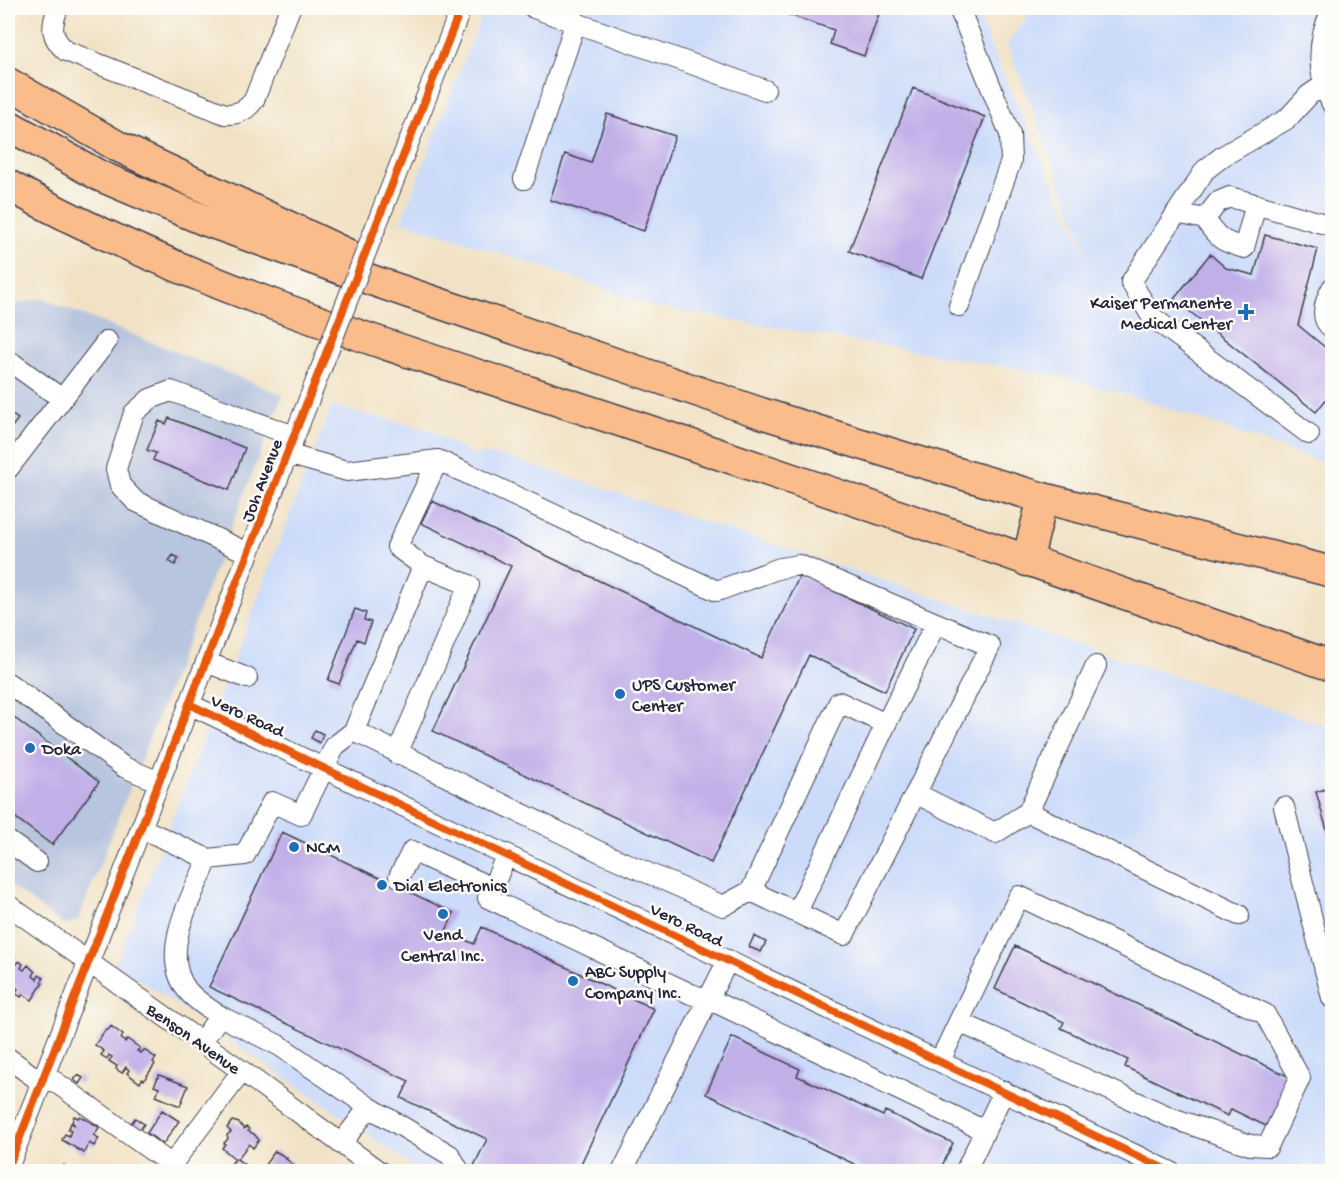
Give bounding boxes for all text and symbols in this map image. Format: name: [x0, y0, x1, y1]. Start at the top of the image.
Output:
place label: Kaiser Permanente Medical Center: [1090, 294, 1234, 336]
marker: Kaiser Permanente Medical Center: [1237, 303, 1255, 321]
street label: Joh Avenue: [238, 436, 289, 525]
place label: UPS Customer Center: [632, 676, 737, 718]
marker: UPS Customer Center: [613, 687, 627, 701]
street label: Vero Road: [206, 691, 288, 744]
place label: Doka: [41, 740, 82, 761]
marker: Doka: [23, 741, 37, 755]
place label: NCM: [306, 839, 341, 860]
marker: NCM: [287, 840, 301, 854]
place label: Dial Electronics: [393, 877, 508, 898]
marker: Dial Electronics: [375, 878, 389, 892]
street label: Vero Road: [645, 899, 727, 954]
marker: Vend Central Inc.: [436, 907, 450, 921]
place label: Vend Central Inc.: [401, 926, 485, 968]
place label: ABC Supply Company Inc.: [585, 963, 682, 1005]
marker: ABC Supply Company Inc.: [566, 974, 580, 988]
street label: Benson Avenue: [141, 999, 244, 1081]

